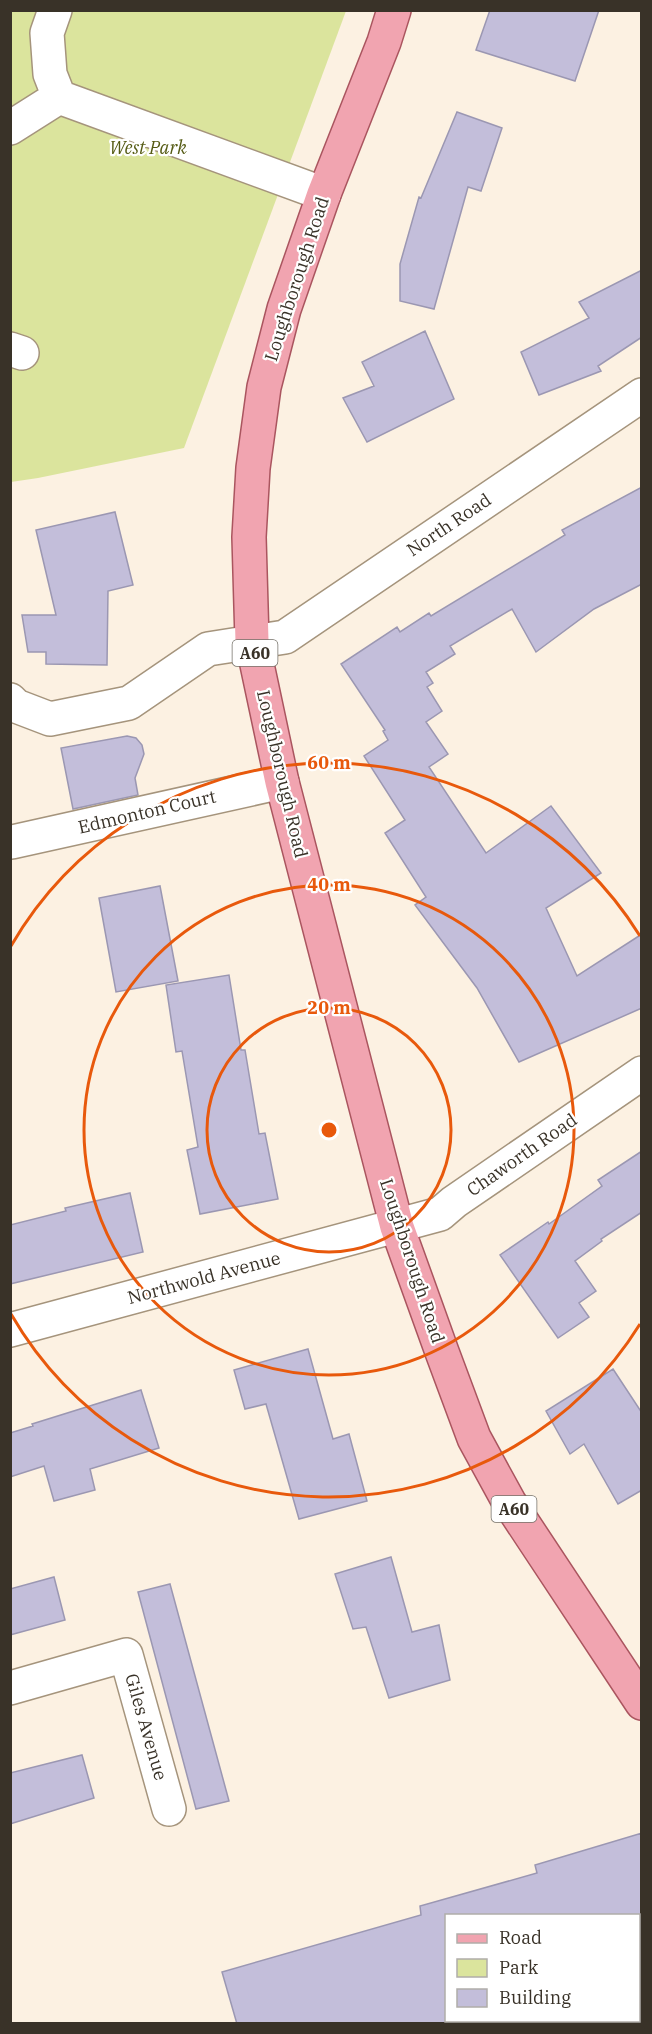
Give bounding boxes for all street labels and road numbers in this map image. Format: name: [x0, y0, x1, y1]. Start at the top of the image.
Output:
street label: Loughborough Road: [259, 194, 334, 364]
street label: North Road: [402, 488, 495, 561]
road number: A60: [232, 640, 278, 666]
street label: Loughborough Road: [252, 688, 313, 860]
street label: Edmonton Court: [76, 784, 218, 839]
street label: Chaworth Road: [462, 1108, 581, 1201]
street label: Loughborough Road: [375, 1176, 450, 1346]
street label: Northwold Avenue: [125, 1246, 283, 1309]
road number: A60: [492, 1496, 536, 1522]
street label: Giles Avenue: [120, 1671, 173, 1783]

